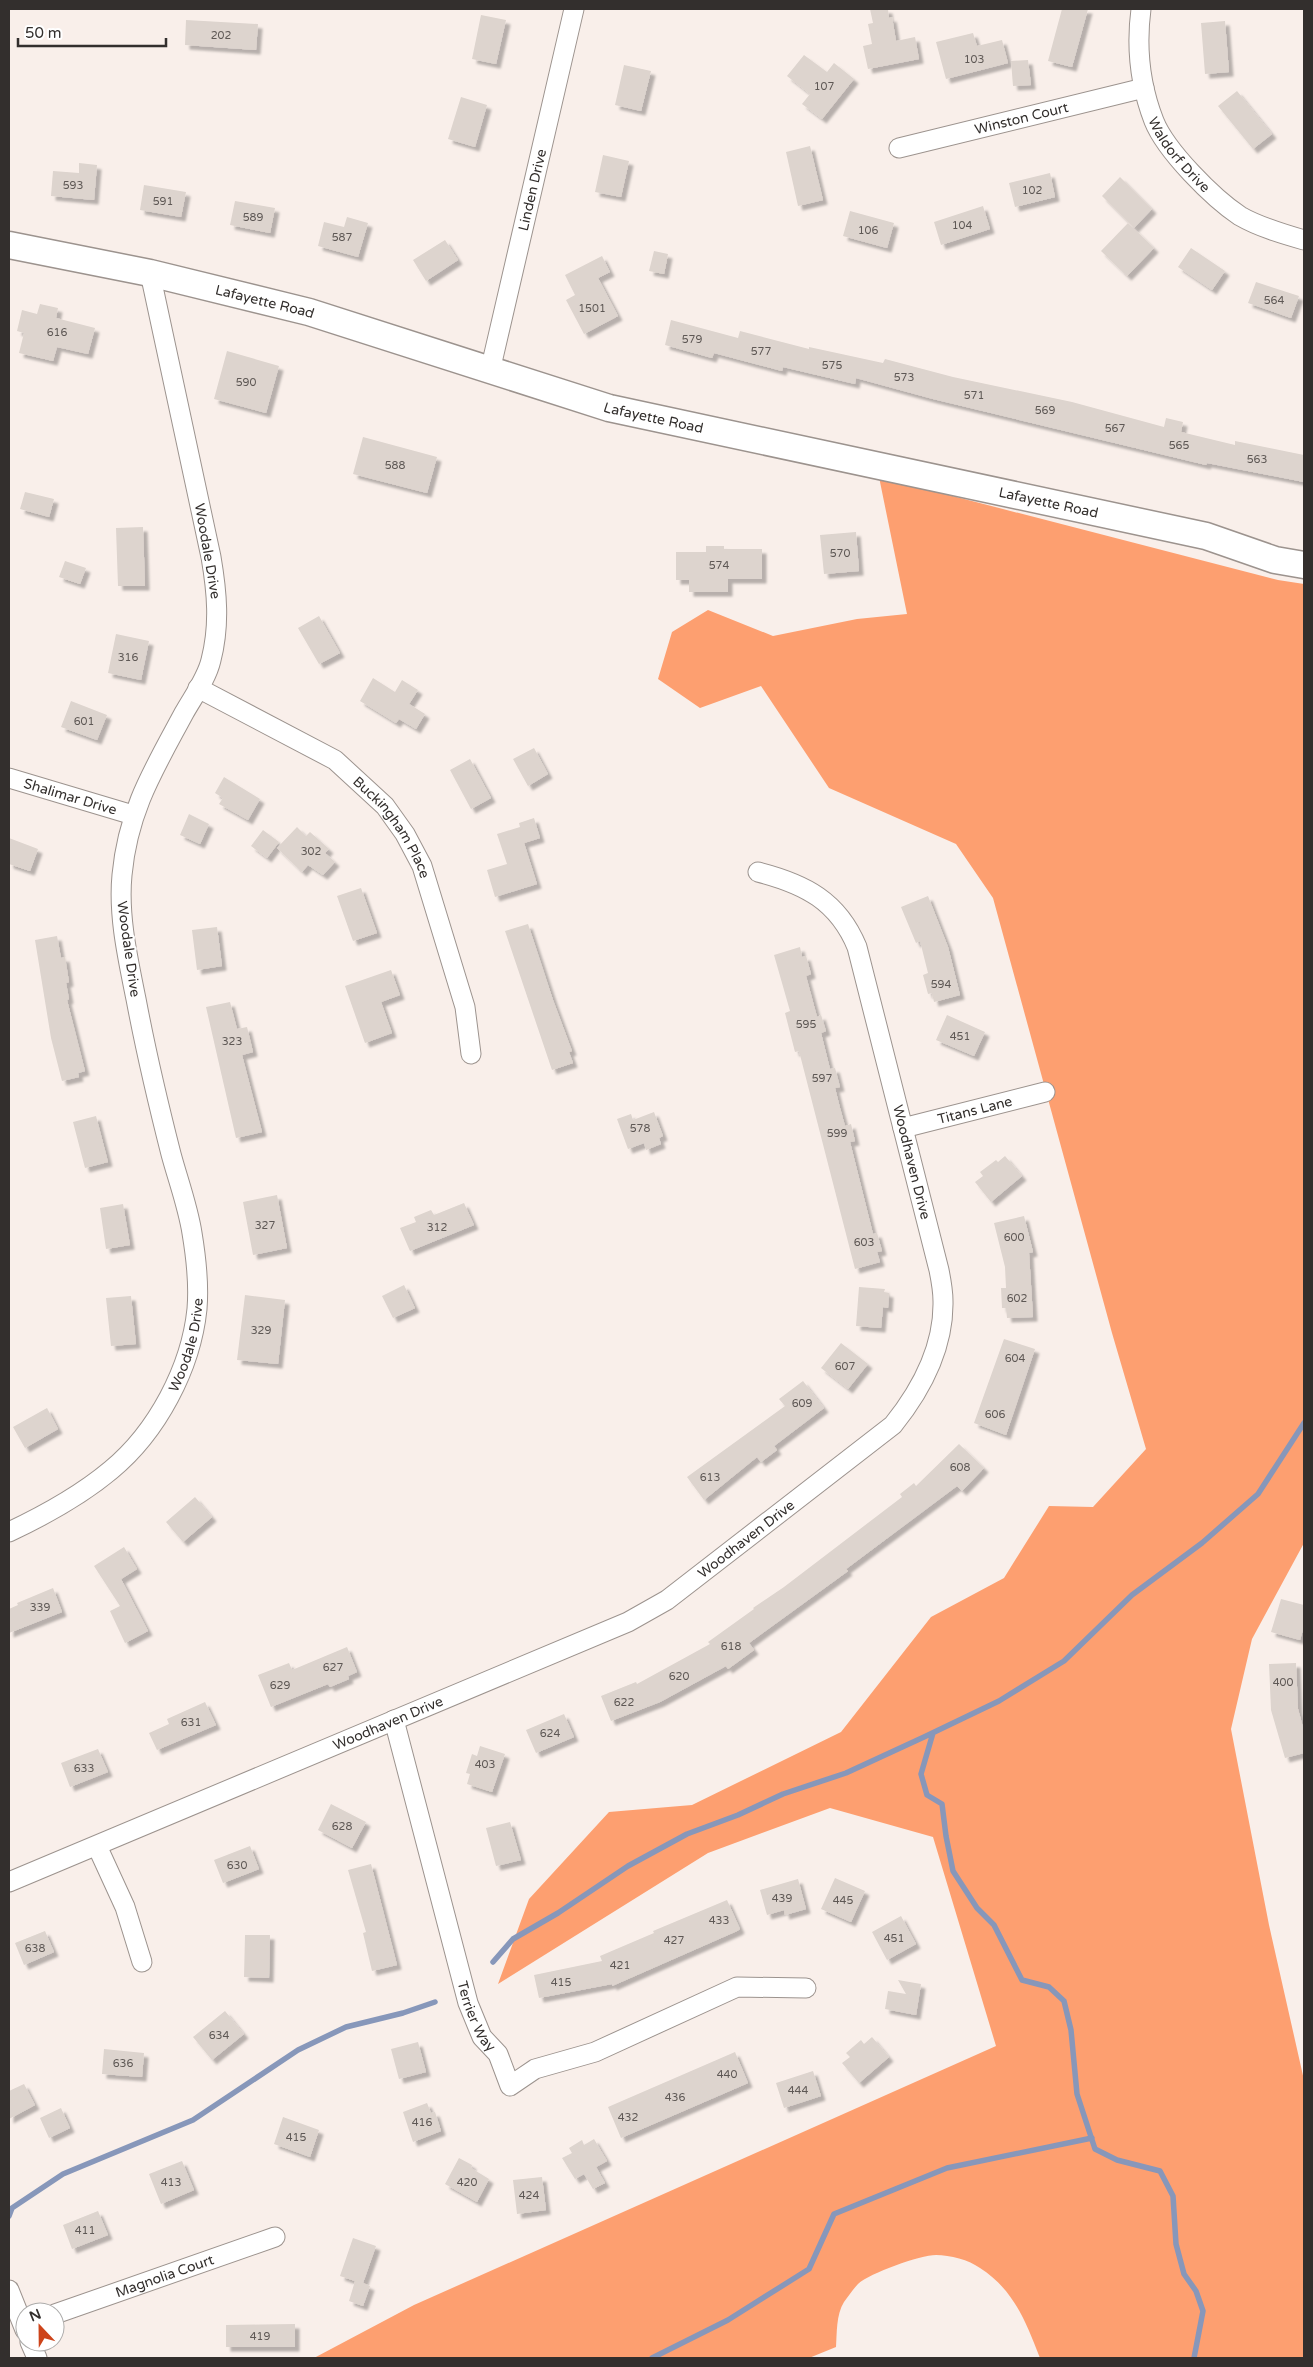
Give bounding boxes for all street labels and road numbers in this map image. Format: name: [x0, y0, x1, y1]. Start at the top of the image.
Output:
street label: Winston Court: [973, 99, 1071, 138]
street label: Waldorf Drive: [1144, 114, 1213, 196]
street label: Linden Drive: [515, 147, 550, 233]
street label: Lafayette Road: [213, 281, 316, 322]
street label: Lafayette Road: [601, 399, 705, 437]
street label: Lafayette Road: [997, 484, 1100, 522]
street label: Woodale Drive: [191, 502, 224, 600]
street label: Buckingham Place: [349, 773, 433, 880]
street label: Shalimar Drive: [22, 775, 119, 819]
street label: Woodale Drive: [113, 900, 144, 998]
street label: Titans Lane: [936, 1093, 1014, 1128]
street label: Woodhaven Drive: [889, 1103, 934, 1221]
street label: Woodale Drive: [165, 1298, 207, 1395]
street label: Woodhaven Drive: [695, 1496, 798, 1582]
street label: Woodhaven Drive: [331, 1693, 446, 1754]
street label: Terrier Way: [454, 1979, 499, 2056]
street label: Magnolia Court: [113, 2251, 217, 2301]

